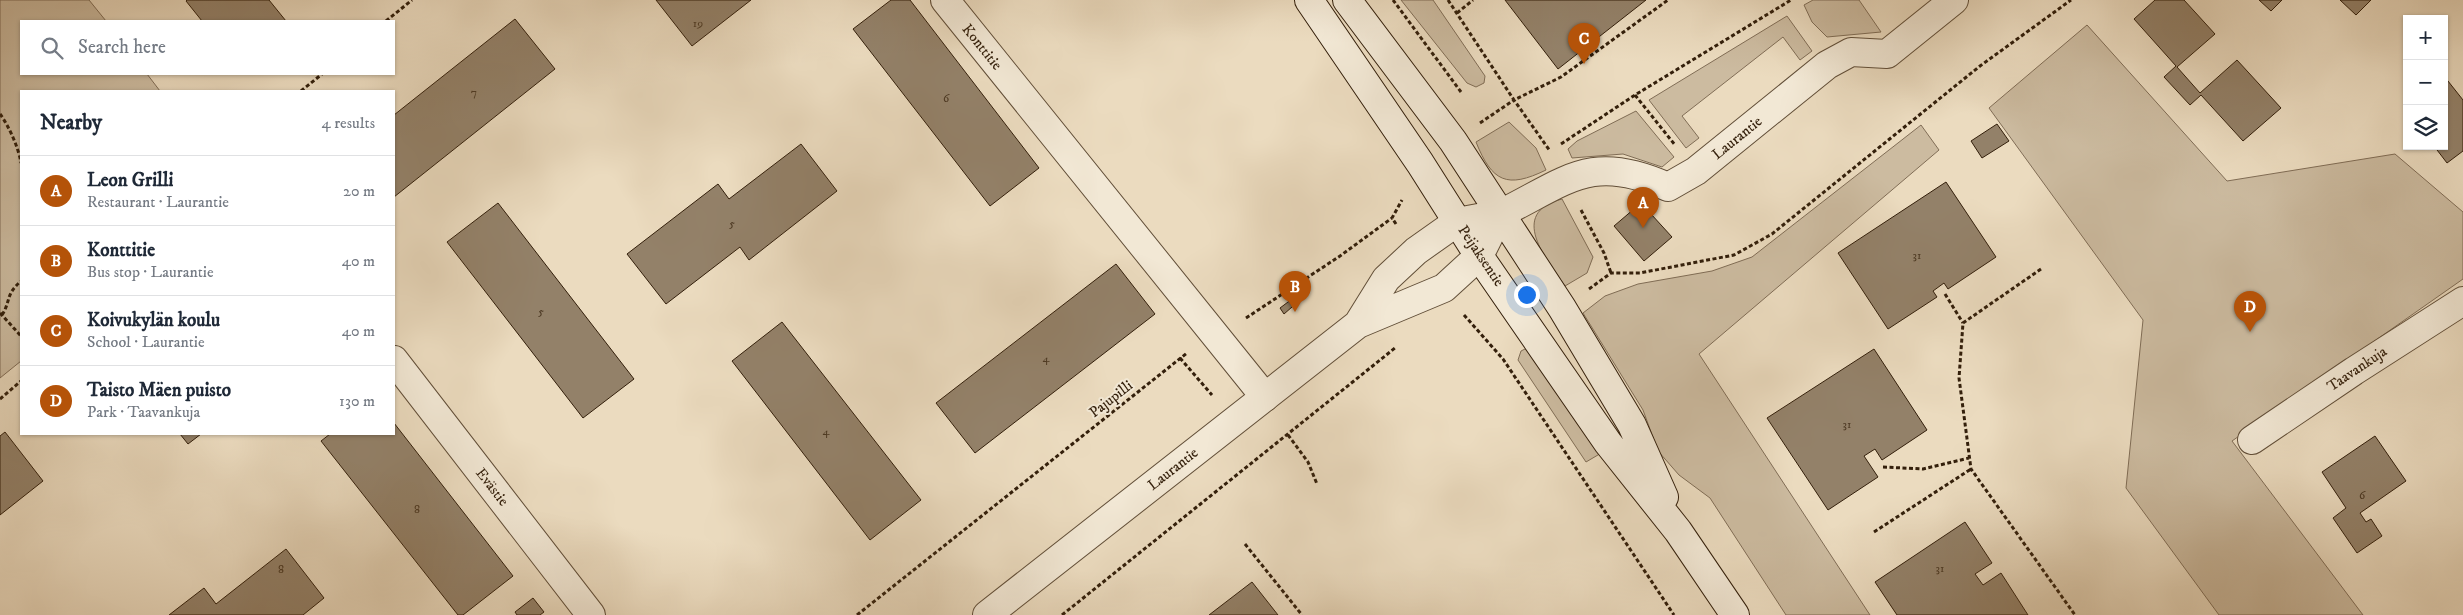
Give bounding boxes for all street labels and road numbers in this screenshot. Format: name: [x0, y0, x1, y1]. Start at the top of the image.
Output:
street label: Konttitie: [958, 20, 1006, 74]
street label: Laurantie: [1708, 112, 1766, 164]
street label: Peijaksentie: [1454, 222, 1508, 290]
street label: Taavankuja: [2323, 342, 2391, 396]
street label: Pajupilli: [1085, 376, 1137, 422]
street label: Laurantie: [1144, 443, 1202, 495]
street label: Evästie: [471, 464, 513, 510]

